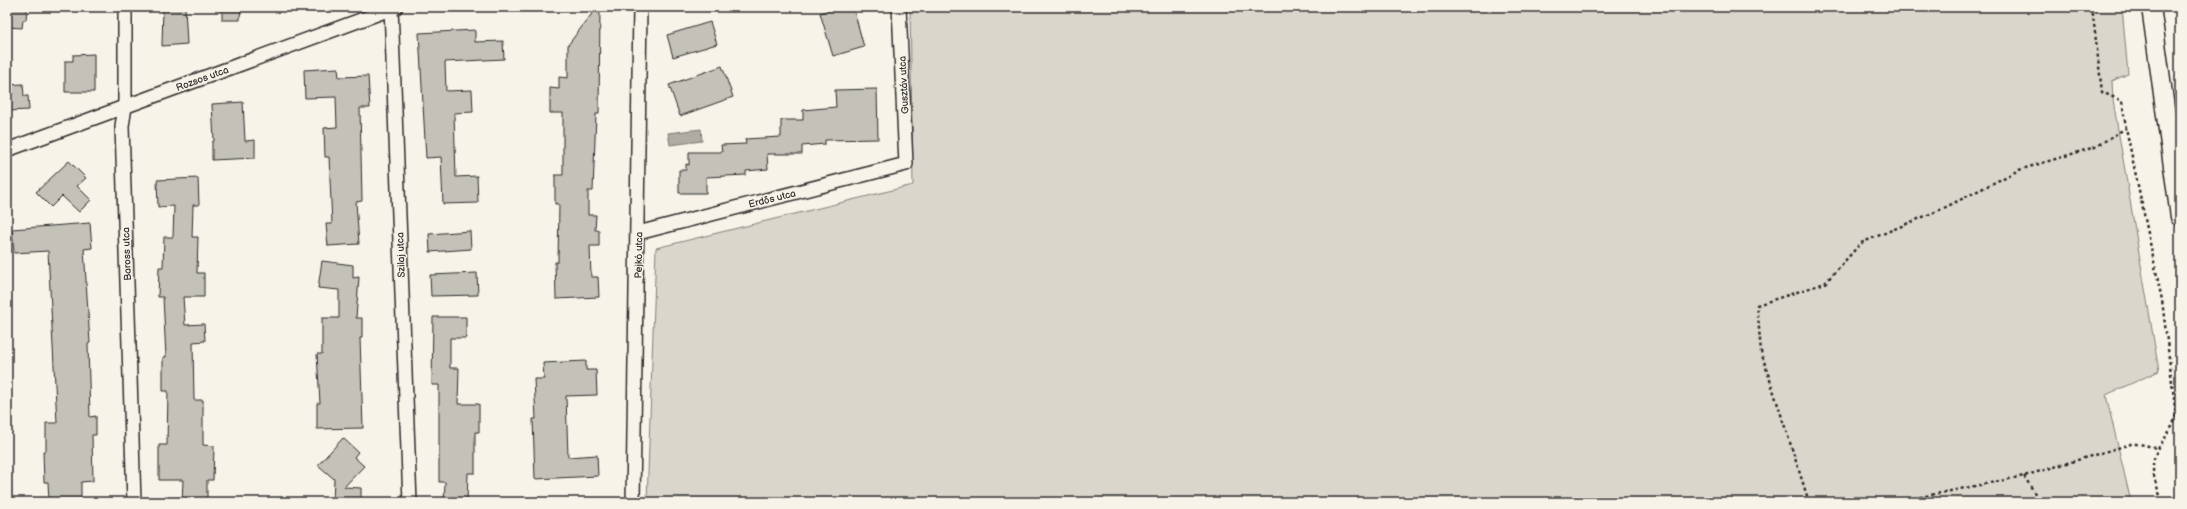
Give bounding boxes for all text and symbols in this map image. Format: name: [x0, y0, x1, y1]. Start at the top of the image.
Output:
street label: Gusztáv utca: [896, 55, 912, 114]
street label: Rozsos utca: [174, 64, 231, 94]
street label: Erdős utca: [747, 187, 797, 211]
street label: Baross utca: [120, 227, 134, 281]
street label: Pejkó utca: [633, 231, 645, 278]
street label: Szilaj utca: [394, 232, 408, 278]

